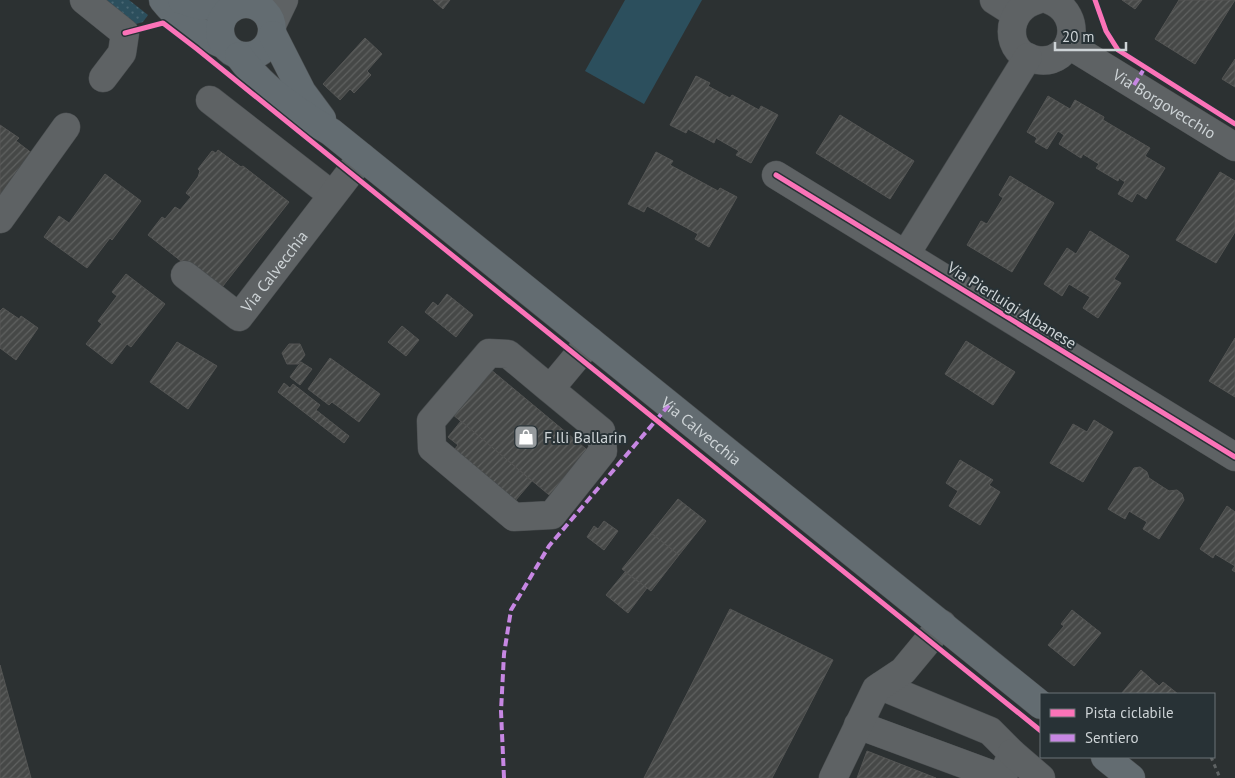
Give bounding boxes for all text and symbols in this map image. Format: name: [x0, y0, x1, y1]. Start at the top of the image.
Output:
scale bar: [1055, 20, 1126, 52]
text: 20 m: [1062, 27, 1095, 46]
street label: Via Borgovecchio: [1108, 64, 1220, 143]
street label: Via Calvecchia: [236, 227, 312, 317]
street label: Via Pierluigi Albanese: [943, 257, 1080, 353]
street label: Via Calvecchia: [656, 392, 746, 469]
shop icon: F.lli Ballarin: [513, 424, 539, 450]
place label: F.lli Ballarin: [544, 427, 627, 447]
legend: [1040, 693, 1215, 758]
text: Pista ciclabile: [1085, 703, 1174, 722]
text: Sentiero: [1085, 728, 1139, 747]

